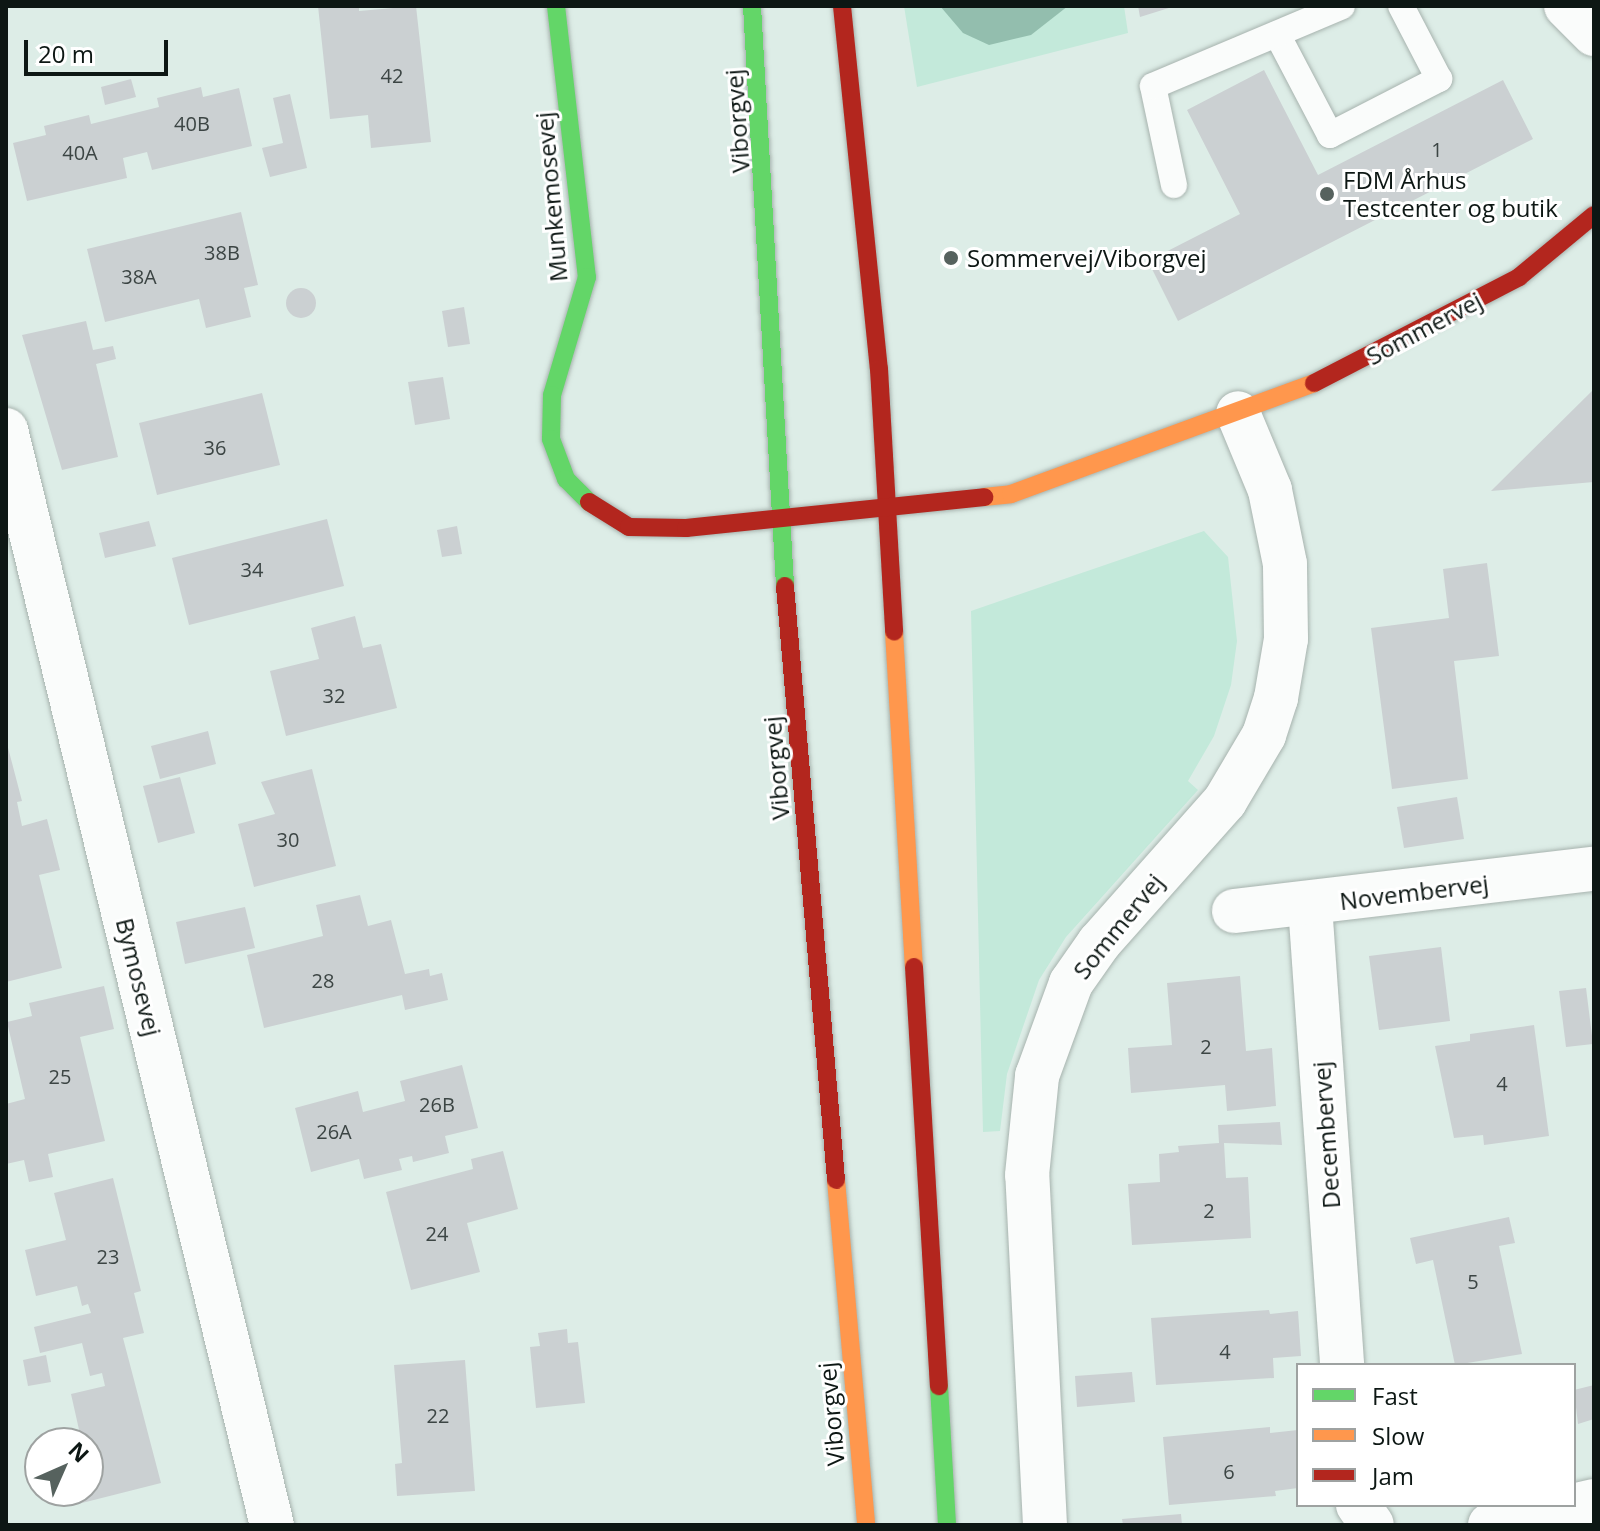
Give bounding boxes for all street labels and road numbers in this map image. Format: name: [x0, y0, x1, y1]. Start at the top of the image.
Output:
street label: Viborgvej: [719, 68, 755, 174]
street label: Munkemosevej: [529, 111, 573, 283]
street label: Sommervej: [1361, 286, 1487, 370]
street label: Viborgvej: [757, 715, 795, 821]
street label: Sommervej: [1067, 868, 1169, 984]
street label: Novembervej: [1338, 869, 1490, 915]
street label: Bymosevej: [110, 915, 168, 1039]
street label: Decembervej: [1306, 1060, 1346, 1210]
street label: Viborgvej: [812, 1361, 850, 1467]

